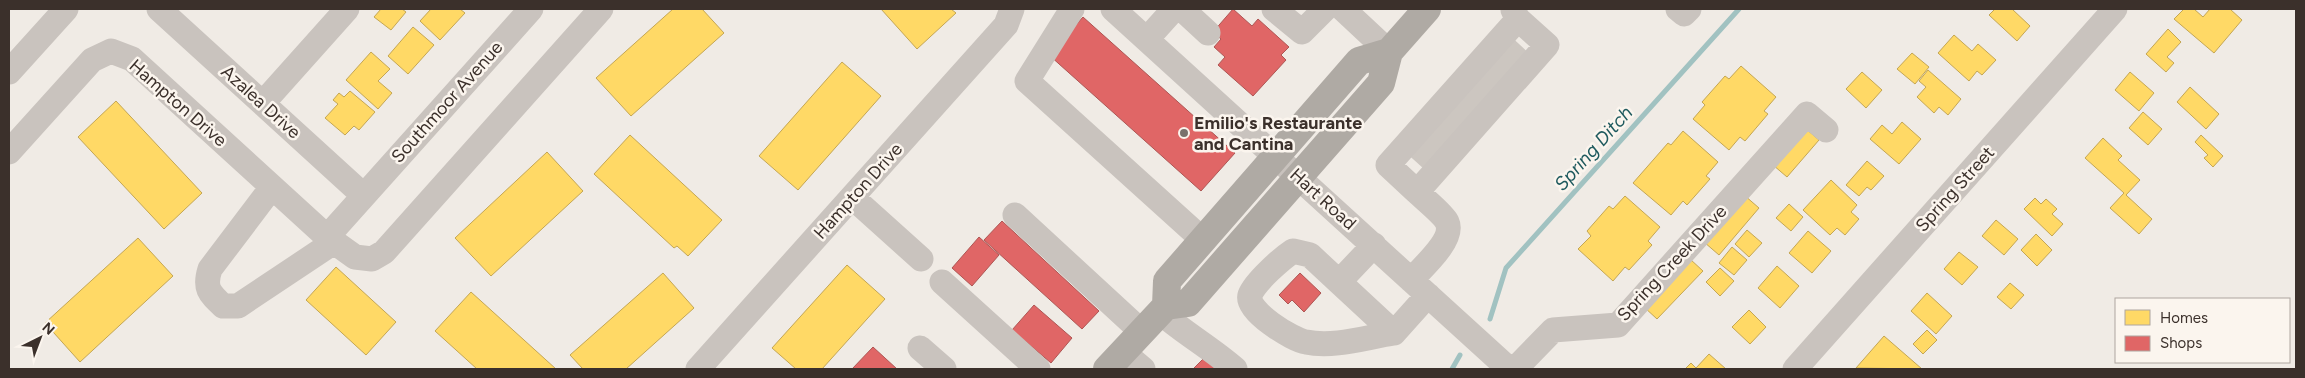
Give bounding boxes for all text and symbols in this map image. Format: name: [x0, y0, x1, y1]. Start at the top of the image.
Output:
street label: Southmoor Avenue: [387, 37, 507, 167]
street label: Hampton Drive: [125, 55, 231, 151]
street label: Azalea Drive: [217, 61, 305, 143]
water label: Spring Ditch: [1549, 101, 1638, 195]
place label: Emilio's Restaurante and Cantina: [1194, 112, 1362, 155]
marker: Emilio's Restaurante and Cantina: [1178, 127, 1190, 139]
street label: Hampton Drive: [809, 138, 907, 244]
street label: Spring Street: [1911, 142, 1999, 236]
street label: Hart Road: [1285, 164, 1361, 234]
street label: Spring Creek Drive: [1613, 200, 1731, 326]
legend: [2115, 298, 2290, 363]
text: Homes: [2160, 309, 2208, 327]
north arrow: [15, 313, 65, 363]
text: N: [39, 319, 58, 339]
text: Shops: [2160, 334, 2202, 352]

